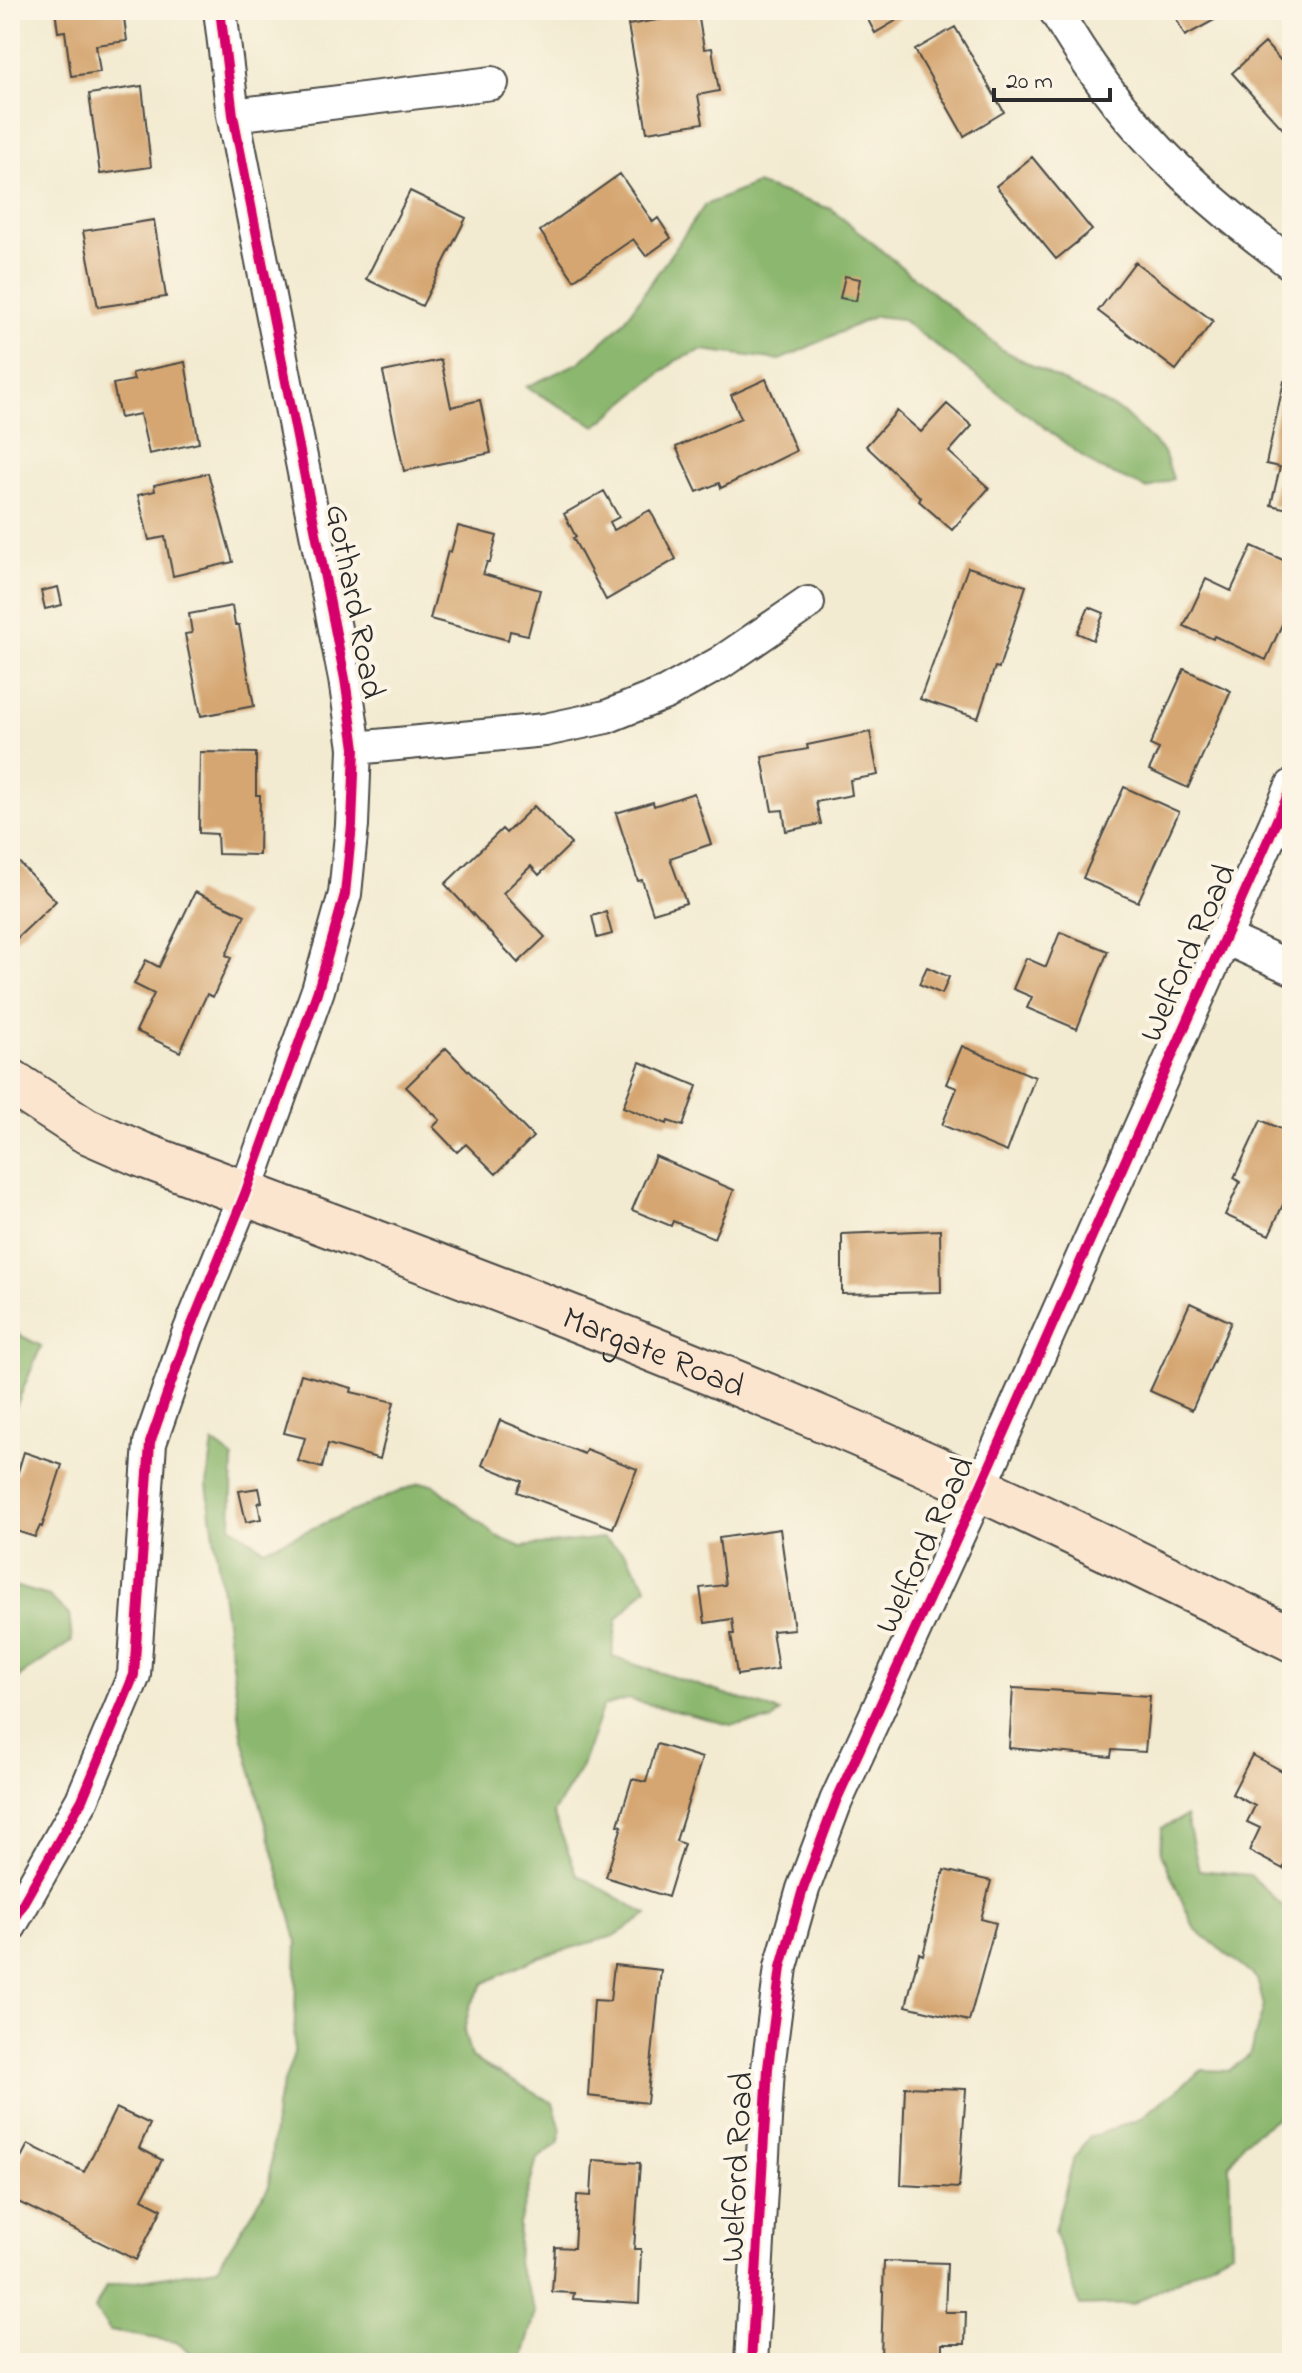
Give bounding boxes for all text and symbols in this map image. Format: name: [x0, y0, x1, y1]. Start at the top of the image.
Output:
scale bar: [994, 52, 1110, 102]
text: 20 m: [1006, 65, 1053, 100]
street label: Gothard Road: [310, 500, 396, 703]
street label: Welford Road: [1128, 856, 1251, 1051]
street label: Margate Road: [554, 1295, 751, 1413]
street label: Welford Road: [864, 1449, 990, 1643]
street label: Welford Road: [709, 2071, 769, 2264]

